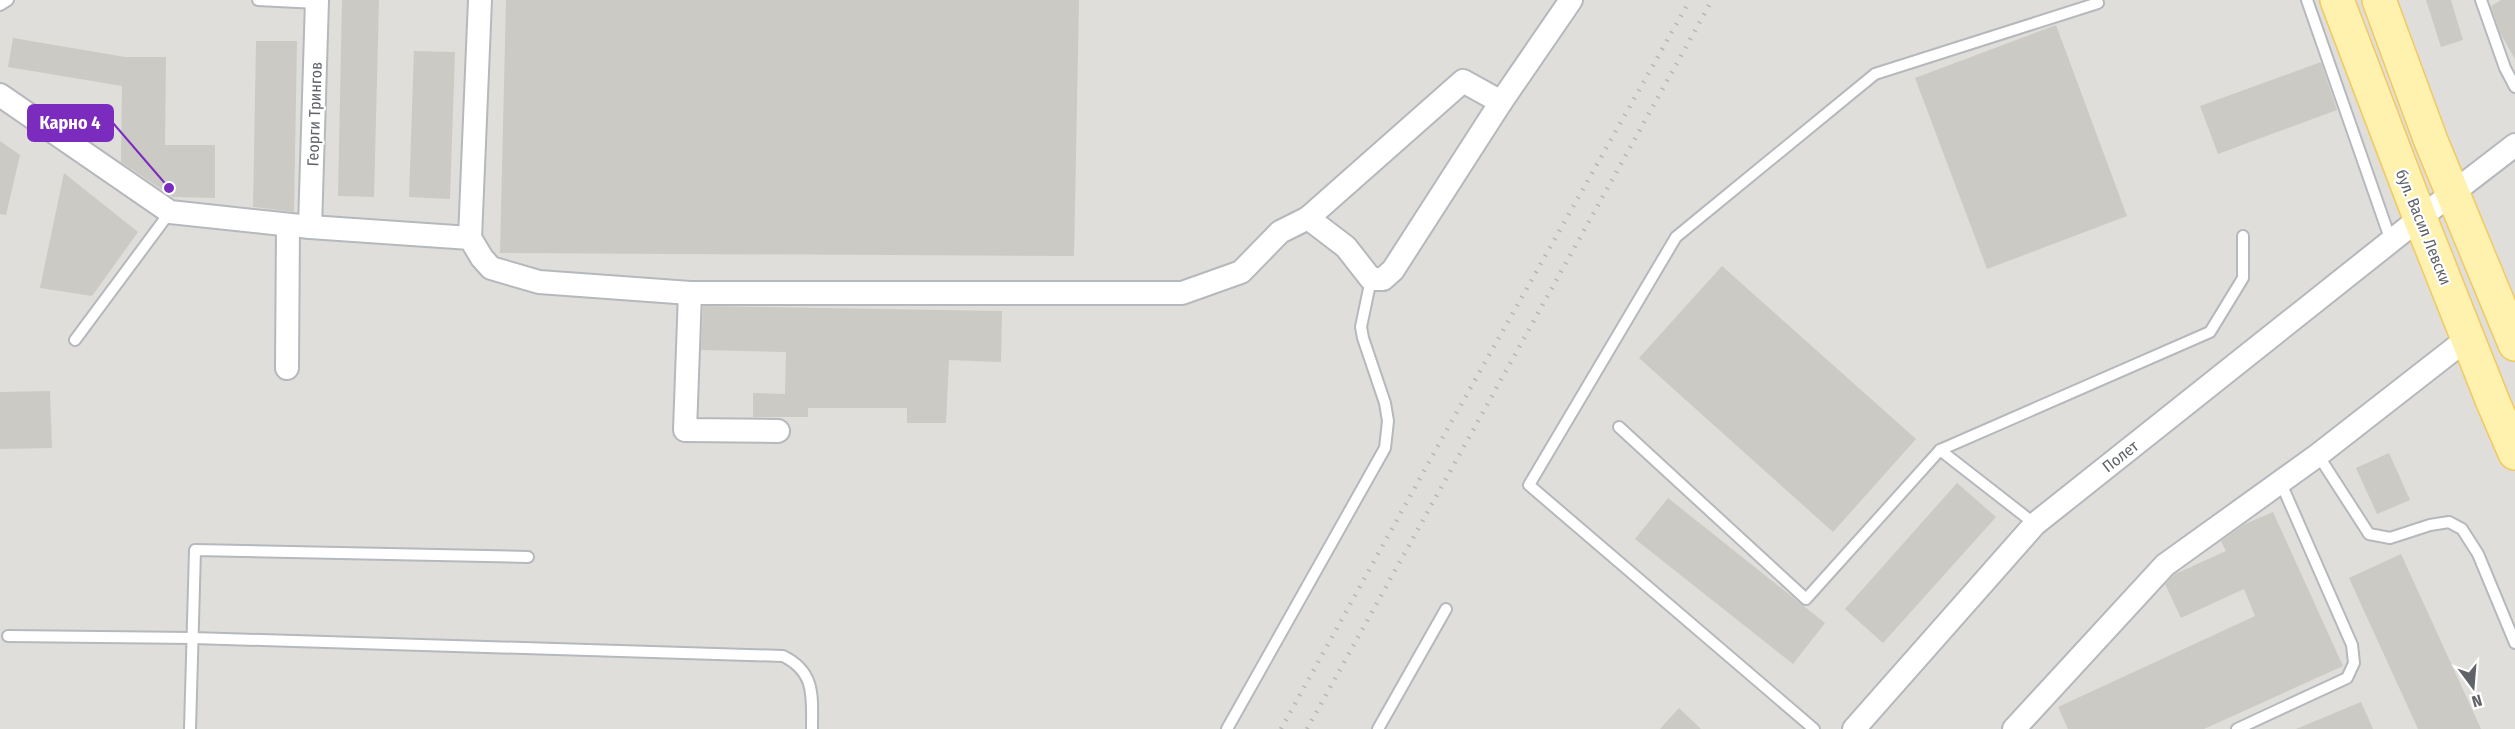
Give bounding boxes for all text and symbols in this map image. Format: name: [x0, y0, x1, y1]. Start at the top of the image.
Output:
street label: Георги Трингов: [303, 61, 326, 167]
callout: Карно 4: [28, 105, 113, 141]
text: Карно 4: [39, 112, 101, 134]
street label: бул. Васил Левски: [2392, 167, 2455, 288]
street label: Полет: [2099, 436, 2142, 476]
north arrow: [2443, 657, 2503, 717]
text: N: [2470, 690, 2484, 711]

